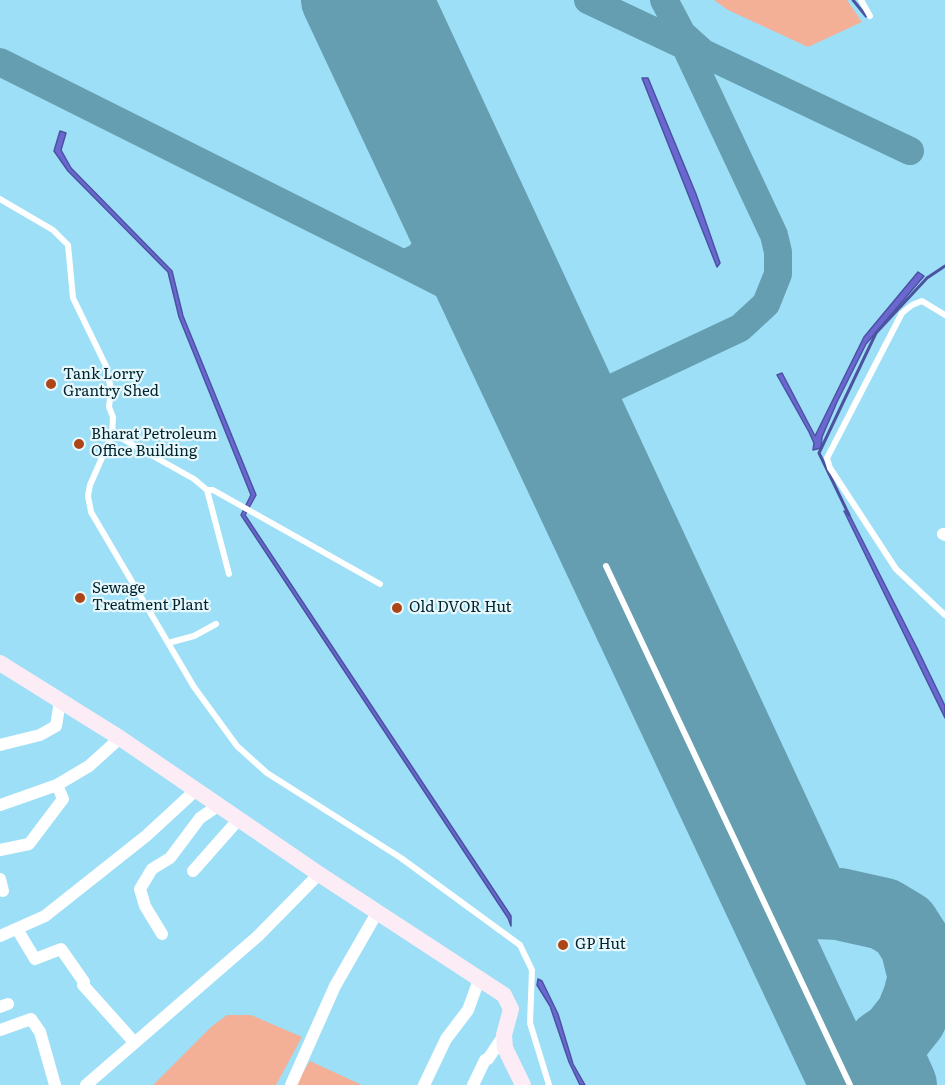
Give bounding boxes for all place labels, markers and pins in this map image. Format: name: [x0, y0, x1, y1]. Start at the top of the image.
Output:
place label: Tank Lorry Grantry Shed: [63, 366, 159, 401]
marker: Tank Lorry Grantry Shed: [44, 377, 58, 391]
place label: Bharat Petroleum Office Building: [91, 426, 217, 461]
marker: Bharat Petroleum Office Building: [72, 437, 86, 451]
place label: Sewage Treatment Plant: [92, 580, 209, 615]
marker: Sewage Treatment Plant: [73, 591, 87, 605]
place label: Old DVOR Hut: [409, 599, 512, 617]
marker: Old DVOR Hut: [390, 601, 404, 615]
place label: GP Hut: [575, 936, 626, 954]
marker: GP Hut: [556, 938, 570, 952]

